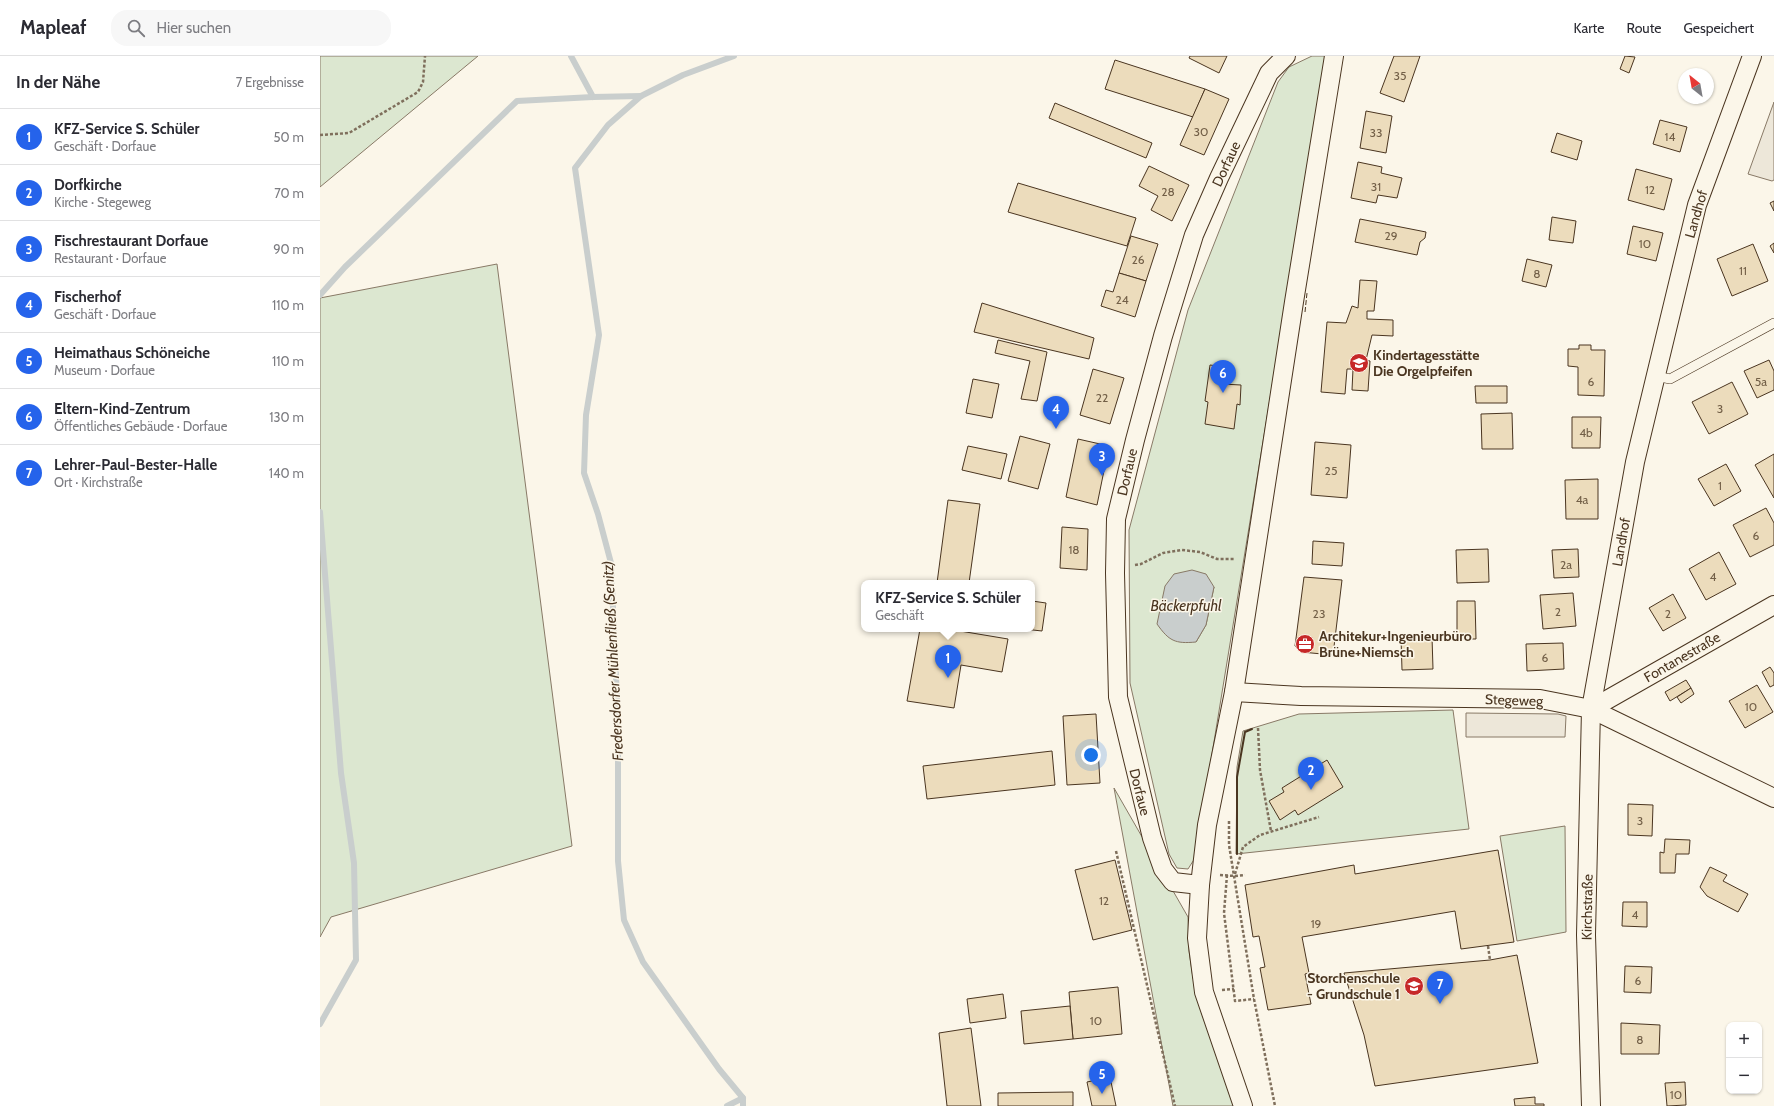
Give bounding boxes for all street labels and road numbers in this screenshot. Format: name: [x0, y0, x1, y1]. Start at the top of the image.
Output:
street label: Dorfaue: [1208, 138, 1244, 190]
street label: Landhof: [1681, 188, 1712, 240]
street label: Dorfaue: [1113, 447, 1141, 497]
street label: Landhof: [1608, 516, 1634, 568]
street label: Fontanestraße: [1641, 628, 1723, 686]
street label: Stegeweg: [1485, 690, 1544, 710]
street label: Dorfaue: [1125, 767, 1155, 817]
street label: Kirchstraße: [1577, 874, 1597, 940]

